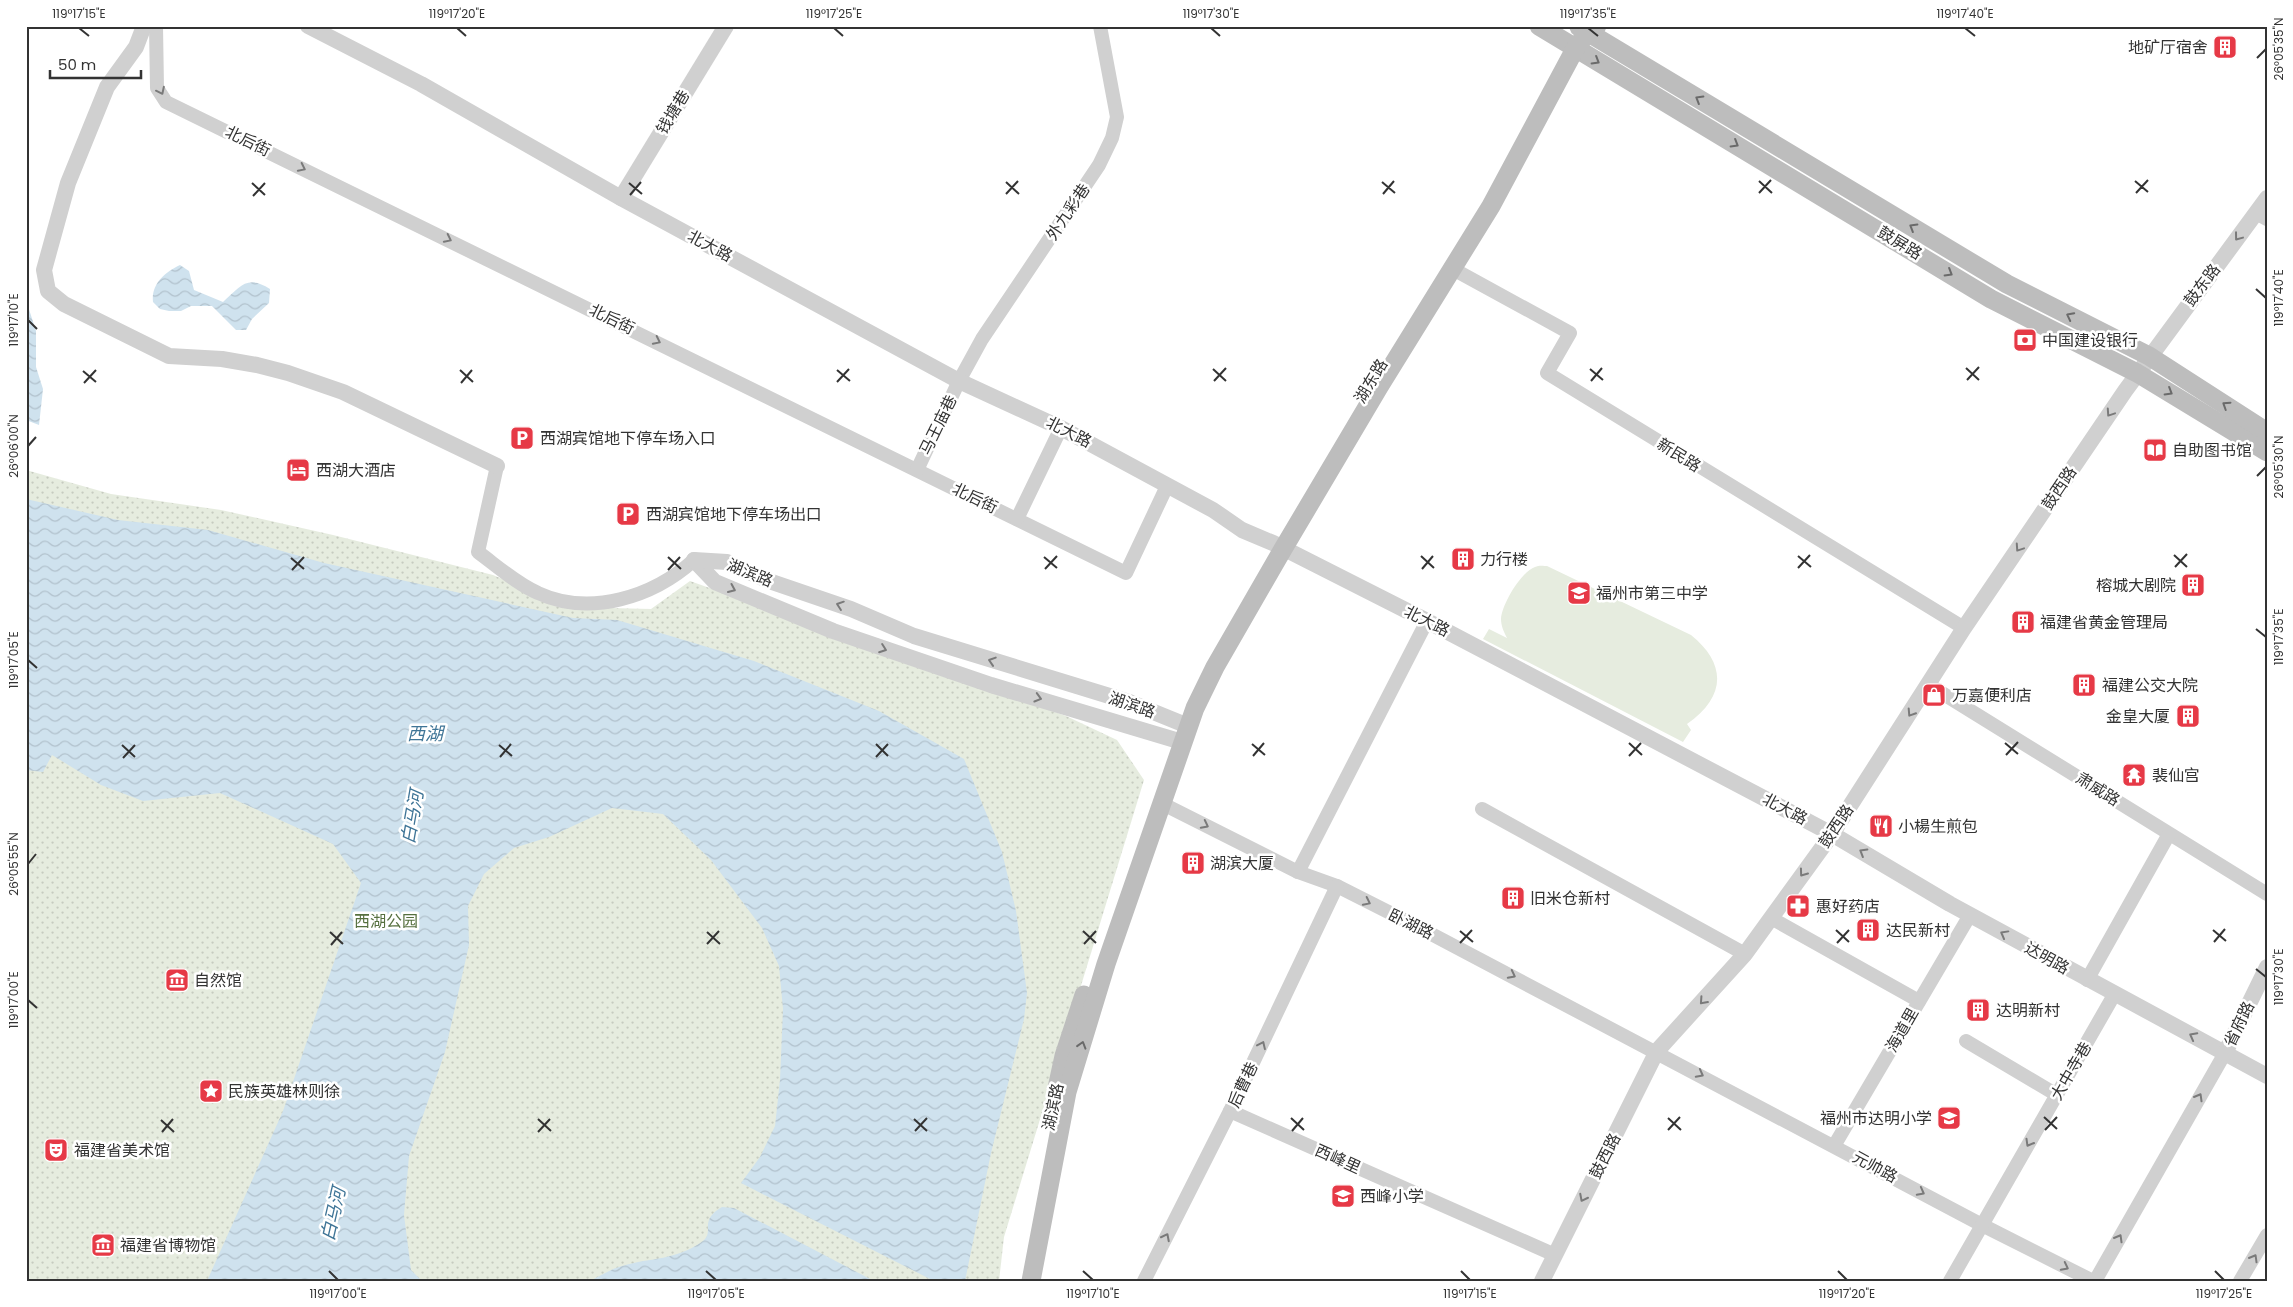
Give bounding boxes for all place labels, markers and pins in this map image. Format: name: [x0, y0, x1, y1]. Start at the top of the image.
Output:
building icon: 地矿厅宿舍: [2212, 34, 2238, 60]
place label: 地矿厅宿舍: [2128, 36, 2208, 59]
bank icon: 中国建设银行: [2012, 327, 2038, 353]
place label: 中国建设银行: [2042, 329, 2138, 352]
parking icon: 西湖宾馆地下停车场入口: [509, 425, 535, 451]
place label: 西湖宾馆地下停车场入口: [540, 427, 716, 450]
library icon: 自助图书馆: [2142, 437, 2168, 463]
place label: 自助图书馆: [2172, 439, 2252, 462]
hotel icon: 西湖大酒店: [285, 457, 311, 483]
place label: 西湖大酒店: [316, 459, 396, 482]
parking icon: 西湖宾馆地下停车场出口: [615, 501, 641, 527]
place label: 西湖宾馆地下停车场出口: [646, 503, 822, 526]
building icon: 力行楼: [1450, 546, 1476, 572]
place label: 力行楼: [1480, 548, 1528, 571]
building icon: 榕城大剧院: [2180, 572, 2206, 598]
place label: 榕城大剧院: [2096, 574, 2176, 597]
school or university icon: 福州市第三中学: [1566, 580, 1592, 606]
place label: 福州市第三中学: [1596, 582, 1708, 605]
building icon: 福建省黄金管理局: [2010, 609, 2036, 635]
place label: 福建省黄金管理局: [2040, 611, 2168, 634]
building icon: 福建公交大院: [2071, 672, 2097, 698]
place label: 福建公交大院: [2102, 674, 2198, 697]
shop icon: 万嘉便利店: [1921, 682, 1947, 708]
place label: 万嘉便利店: [1952, 684, 2032, 707]
building icon: 金皇大厦: [2175, 703, 2201, 729]
place label: 金皇大厦: [2106, 705, 2170, 728]
temple icon: 裴仙宫: [2121, 762, 2147, 788]
place label: 裴仙宫: [2152, 764, 2200, 787]
restaurant icon: 小楊生煎包: [1868, 813, 1894, 839]
place label: 小楊生煎包: [1898, 815, 1978, 838]
building icon: 湖滨大厦: [1180, 850, 1206, 876]
place label: 湖滨大厦: [1210, 852, 1274, 875]
building icon: 旧米仓新村: [1500, 885, 1526, 911]
place label: 旧米仓新村: [1530, 887, 1610, 910]
pharmacy icon: 惠好药店: [1785, 893, 1811, 919]
place label: 惠好药店: [1816, 895, 1880, 918]
building icon: 达民新村: [1855, 917, 1881, 943]
place label: 达民新村: [1886, 919, 1950, 942]
museum icon: 自然馆: [164, 967, 190, 993]
place label: 自然馆: [194, 969, 242, 992]
building icon: 达明新村: [1965, 997, 1991, 1023]
place label: 达明新村: [1996, 999, 2060, 1022]
place icon: 民族英雄林则徐: [198, 1078, 224, 1104]
place label: 民族英雄林则徐: [228, 1080, 340, 1103]
school or university icon: 福州市达明小学: [1936, 1105, 1962, 1131]
place label: 福州市达明小学: [1820, 1107, 1932, 1130]
theatre icon: 福建省美术馆: [43, 1137, 69, 1163]
place label: 福建省美术馆: [74, 1139, 170, 1162]
school or university icon: 西峰小学: [1330, 1183, 1356, 1209]
place label: 西峰小学: [1360, 1185, 1424, 1208]
museum icon: 福建省博物馆: [90, 1232, 116, 1258]
place label: 福建省博物馆: [120, 1234, 216, 1257]

